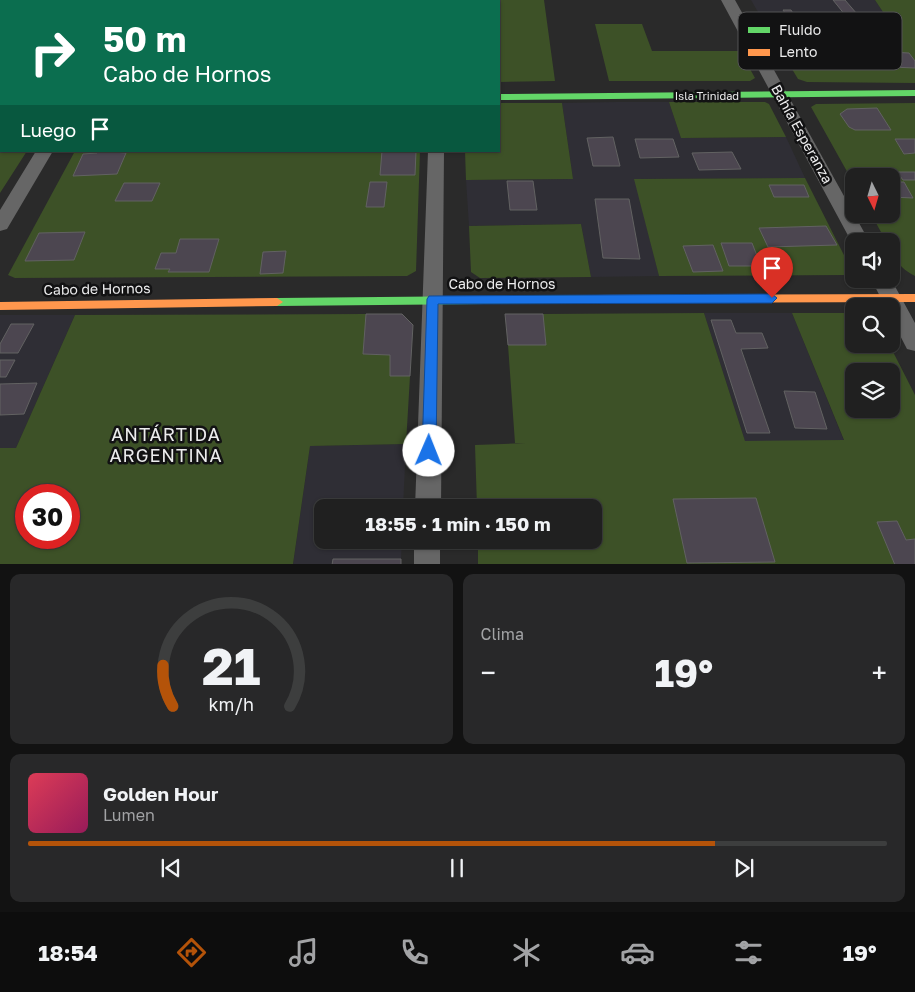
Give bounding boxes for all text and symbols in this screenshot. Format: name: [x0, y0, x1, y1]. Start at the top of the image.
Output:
legend: [738, 12, 902, 70]
text: 50 m: [103, 18, 186, 60]
icon: right: [20, 20, 85, 85]
text: Fluido: [779, 21, 821, 38]
text: Lento: [779, 43, 817, 60]
text: Cabo de Hornos: [103, 60, 271, 87]
street label: Bahía Esperanza: [768, 81, 837, 186]
street label: Isla Trinidad: [675, 89, 739, 102]
icon: arrive: [86, 115, 114, 143]
text: Luego: [20, 118, 76, 141]
north arrow: [845, 168, 900, 222]
map controls: [845, 168, 900, 418]
button: sound: [845, 233, 900, 288]
pin: [751, 247, 793, 298]
icon: arrive: [758, 254, 786, 282]
street label: Cabo de Hornos: [448, 275, 556, 292]
street label: Cabo de Hornos: [43, 279, 151, 298]
button: search: [845, 298, 900, 353]
button: layers: [845, 363, 900, 418]
district label: ANTÁRTIDA ARGENTINA: [109, 423, 223, 466]
position arrow: [402, 424, 454, 476]
speed limit sign: 30: [15, 484, 80, 549]
text: 18:55 · 1 min · 150 m: [365, 512, 551, 535]
text: Clima: [481, 624, 524, 644]
text: 21: [202, 634, 261, 696]
text: 19°: [654, 650, 713, 695]
text: −: [481, 656, 496, 689]
text: +: [872, 656, 887, 689]
text: km/h: [209, 693, 254, 715]
text: Golden Hour: [103, 782, 218, 805]
text: Lumen: [103, 805, 155, 825]
icon: previous: [157, 854, 185, 882]
icon: pause: [443, 854, 471, 882]
icon: next: [730, 854, 758, 882]
icon: directions: [174, 935, 209, 970]
icon: music: [286, 935, 321, 970]
icon: phone: [397, 935, 432, 970]
icon: climate: [509, 935, 544, 970]
icon: car: [620, 935, 655, 970]
icon: filters: [731, 935, 766, 970]
text: 18:54: [38, 939, 98, 966]
text: 19°: [843, 939, 877, 966]

